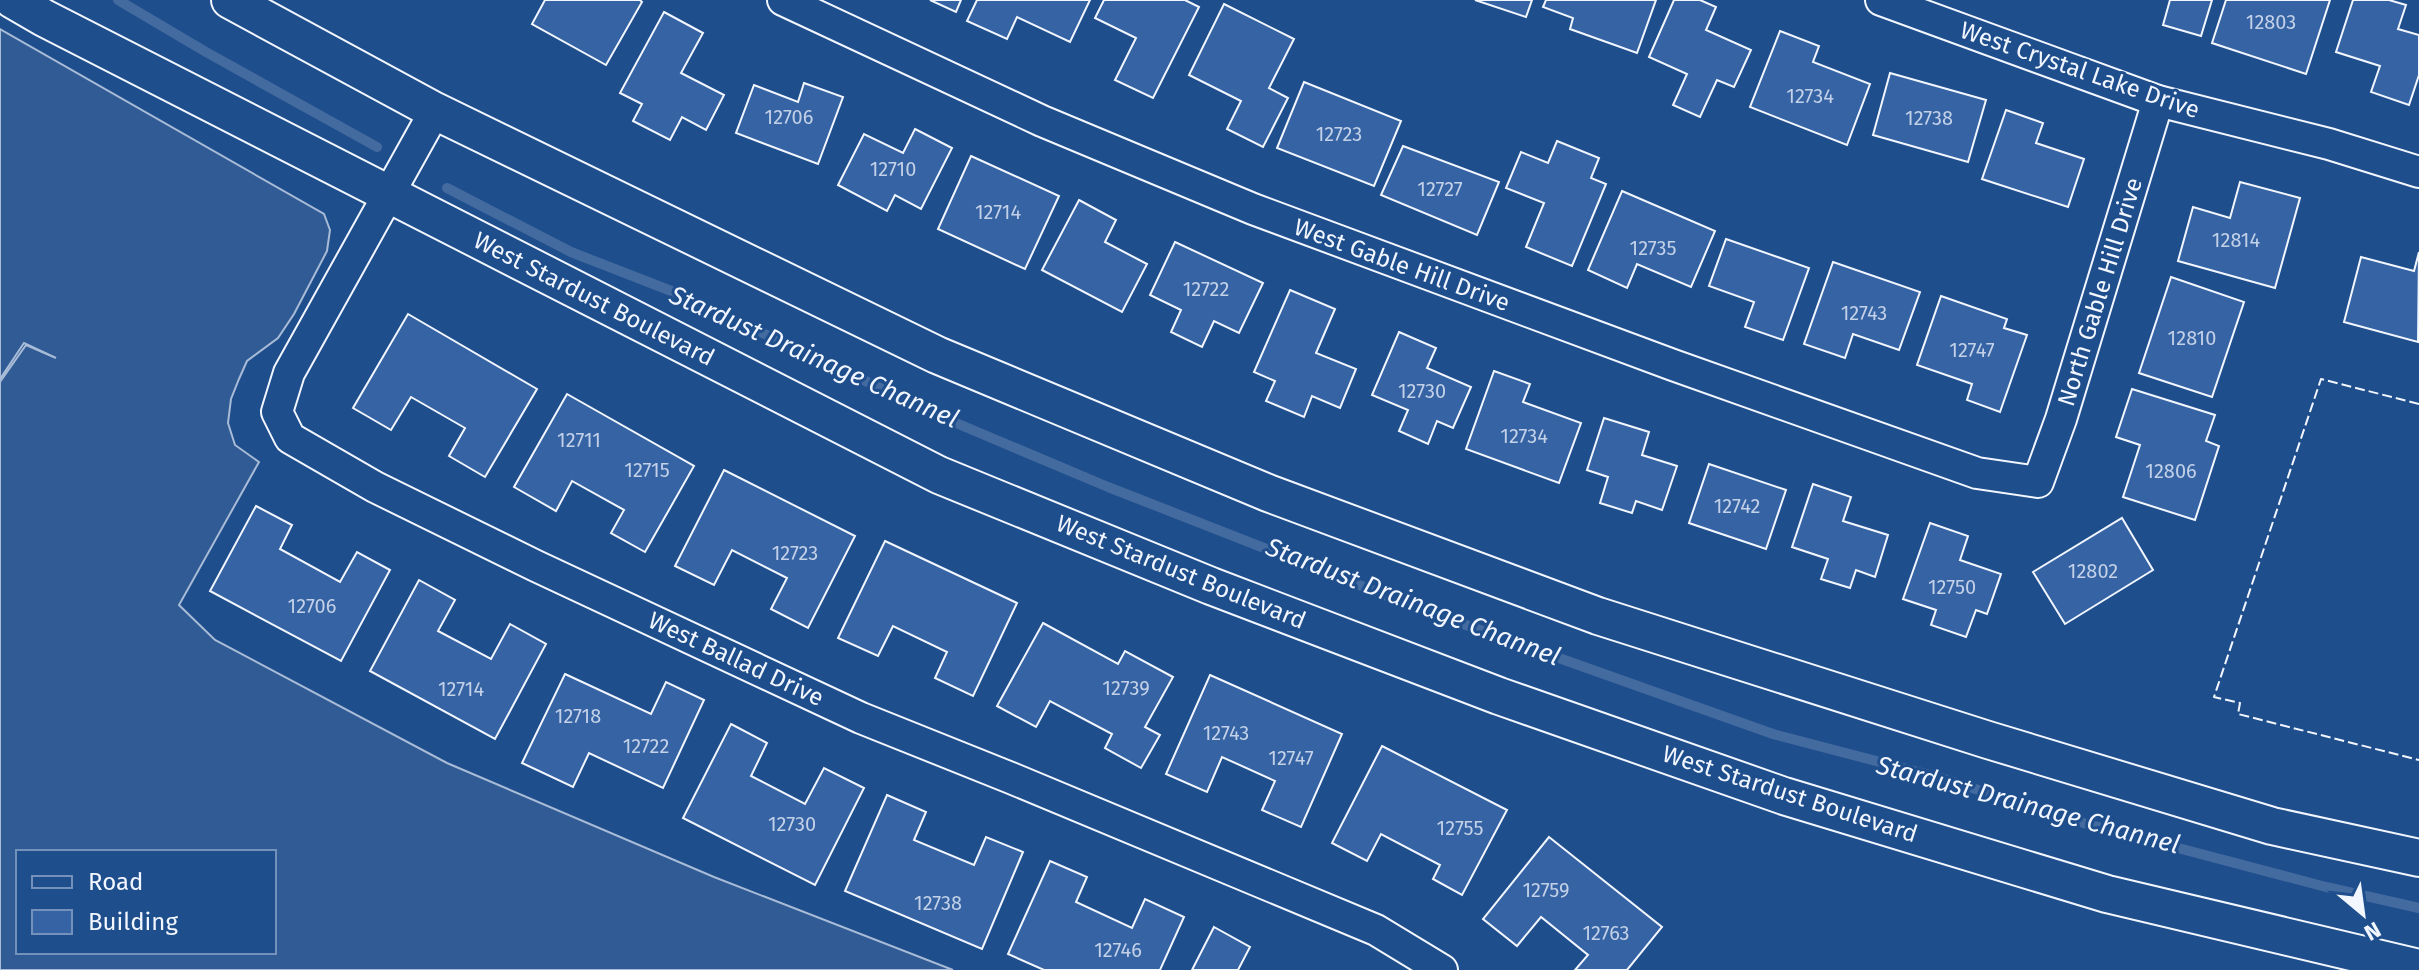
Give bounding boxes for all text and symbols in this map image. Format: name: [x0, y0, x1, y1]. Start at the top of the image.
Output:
house number: 12803: [2246, 10, 2296, 34]
street label: West Crystal Lake Drive: [1957, 16, 2203, 124]
house number: 12734: [1786, 84, 1834, 108]
house number: 12706: [765, 105, 813, 129]
house number: 12738: [1905, 106, 1953, 130]
house number: 12723: [1316, 122, 1362, 146]
house number: 12710: [870, 157, 916, 181]
street label: North Gable Hill Drive: [2052, 174, 2148, 410]
house number: 12727: [1417, 177, 1463, 201]
house number: 12714: [975, 200, 1021, 224]
street label: West Gable Hill Drive: [1290, 213, 1514, 317]
street label: West Stardust Boulevard: [469, 226, 719, 372]
house number: 12814: [2212, 228, 2260, 252]
house number: 12735: [1629, 236, 1677, 260]
house number: 12722: [1183, 277, 1229, 301]
water label: Stardust Drainage Channel: [664, 279, 963, 435]
house number: 12743: [1841, 301, 1887, 325]
house number: 12810: [2168, 326, 2216, 350]
house number: 12747: [1949, 338, 1995, 362]
house number: 12730: [1398, 379, 1446, 403]
house number: 12734: [1500, 424, 1548, 448]
house number: 12711: [557, 428, 601, 452]
house number: 12715: [624, 458, 670, 482]
house number: 12806: [2145, 459, 2197, 483]
house number: 12742: [1714, 494, 1760, 518]
street label: West Stardust Boulevard: [1052, 509, 1310, 635]
water label: Stardust Drainage Channel: [1260, 531, 1565, 673]
house number: 12723: [772, 541, 818, 565]
house number: 12802: [2068, 559, 2118, 583]
house number: 12750: [1928, 575, 1976, 599]
house number: 12706: [288, 594, 336, 618]
street label: West Ballad Drive: [644, 606, 828, 712]
house number: 12739: [1102, 676, 1150, 700]
house number: 12714: [438, 677, 484, 701]
house number: 12718: [555, 704, 601, 728]
house number: 12743: [1203, 721, 1249, 745]
house number: 12722: [623, 734, 669, 758]
street label: West Stardust Boulevard: [1659, 740, 1921, 848]
house number: 12747: [1268, 746, 1314, 770]
water label: Stardust Drainage Channel: [1872, 749, 2183, 860]
house number: 12730: [768, 812, 816, 836]
house number: 12755: [1437, 816, 1483, 840]
legend: [16, 850, 276, 954]
text: Road: [88, 868, 143, 896]
north arrow: [2323, 874, 2403, 954]
house number: 12759: [1522, 878, 1570, 902]
house number: 12738: [914, 891, 962, 915]
text: Building: [88, 908, 178, 936]
text: N: [2360, 916, 2385, 946]
house number: 12763: [1582, 921, 1630, 945]
house number: 12746: [1094, 938, 1142, 962]

